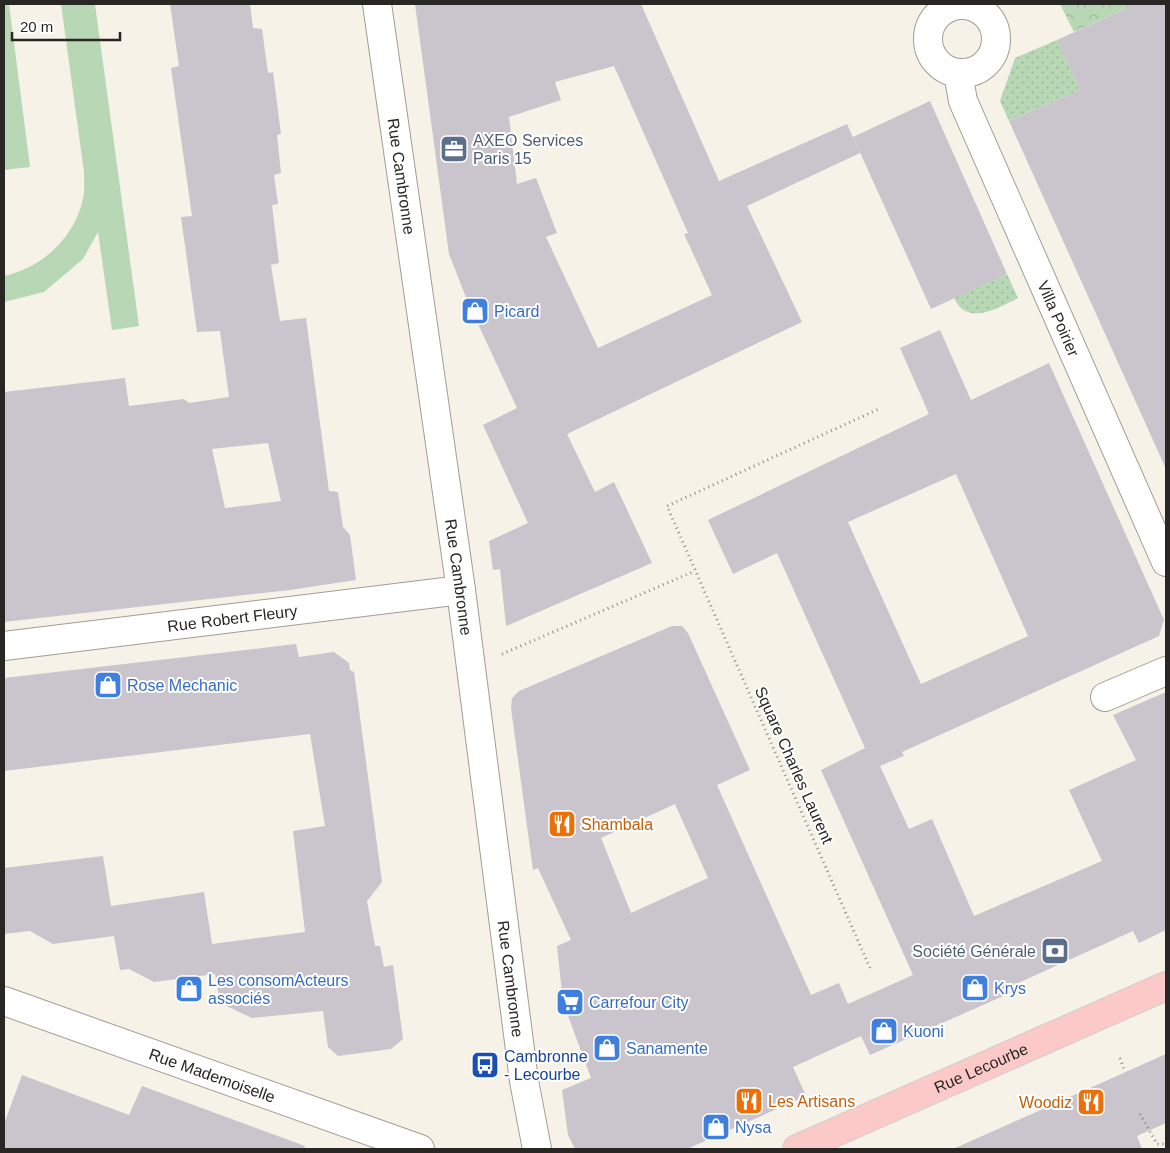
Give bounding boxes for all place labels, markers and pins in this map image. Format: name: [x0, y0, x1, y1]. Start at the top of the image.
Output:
place label: AXEO Services Paris 15: [473, 132, 583, 167]
office icon: AXEO Services Paris 15: [439, 134, 469, 164]
shop icon: Picard: [460, 296, 490, 326]
place label: Picard: [494, 303, 539, 320]
shop icon: Rose Mechanic: [93, 670, 123, 700]
place label: Rose Mechanic: [127, 677, 237, 694]
restaurant icon: Shambala: [547, 809, 577, 839]
place label: Shambala: [581, 816, 653, 833]
bank icon: Société Générale: [1040, 936, 1070, 966]
place label: Société Générale: [912, 943, 1036, 960]
place label: Les consomActeurs associés: [208, 972, 349, 1007]
shop icon: Krys: [960, 973, 990, 1003]
shop icon: Les consomActeurs associés: [174, 974, 204, 1004]
place label: Krys: [994, 980, 1026, 997]
supermarket icon: Carrefour City: [555, 987, 585, 1017]
place label: Carrefour City: [589, 994, 689, 1011]
shop icon: Kuoni: [869, 1016, 899, 1046]
place label: Kuoni: [903, 1023, 944, 1040]
shop icon: Sanamente: [592, 1033, 622, 1063]
place label: Sanamente: [626, 1040, 708, 1057]
place label: Cambronne - Lecourbe: [504, 1048, 588, 1083]
bus stop icon: Cambronne - Lecourbe: [470, 1050, 500, 1080]
restaurant icon: Les Artisans: [734, 1086, 764, 1116]
restaurant icon: Woodiz: [1076, 1087, 1106, 1117]
place label: Les Artisans: [768, 1093, 855, 1110]
place label: Woodiz: [1019, 1094, 1072, 1111]
shop icon: Nysa: [701, 1112, 731, 1142]
place label: Nysa: [735, 1119, 772, 1136]

